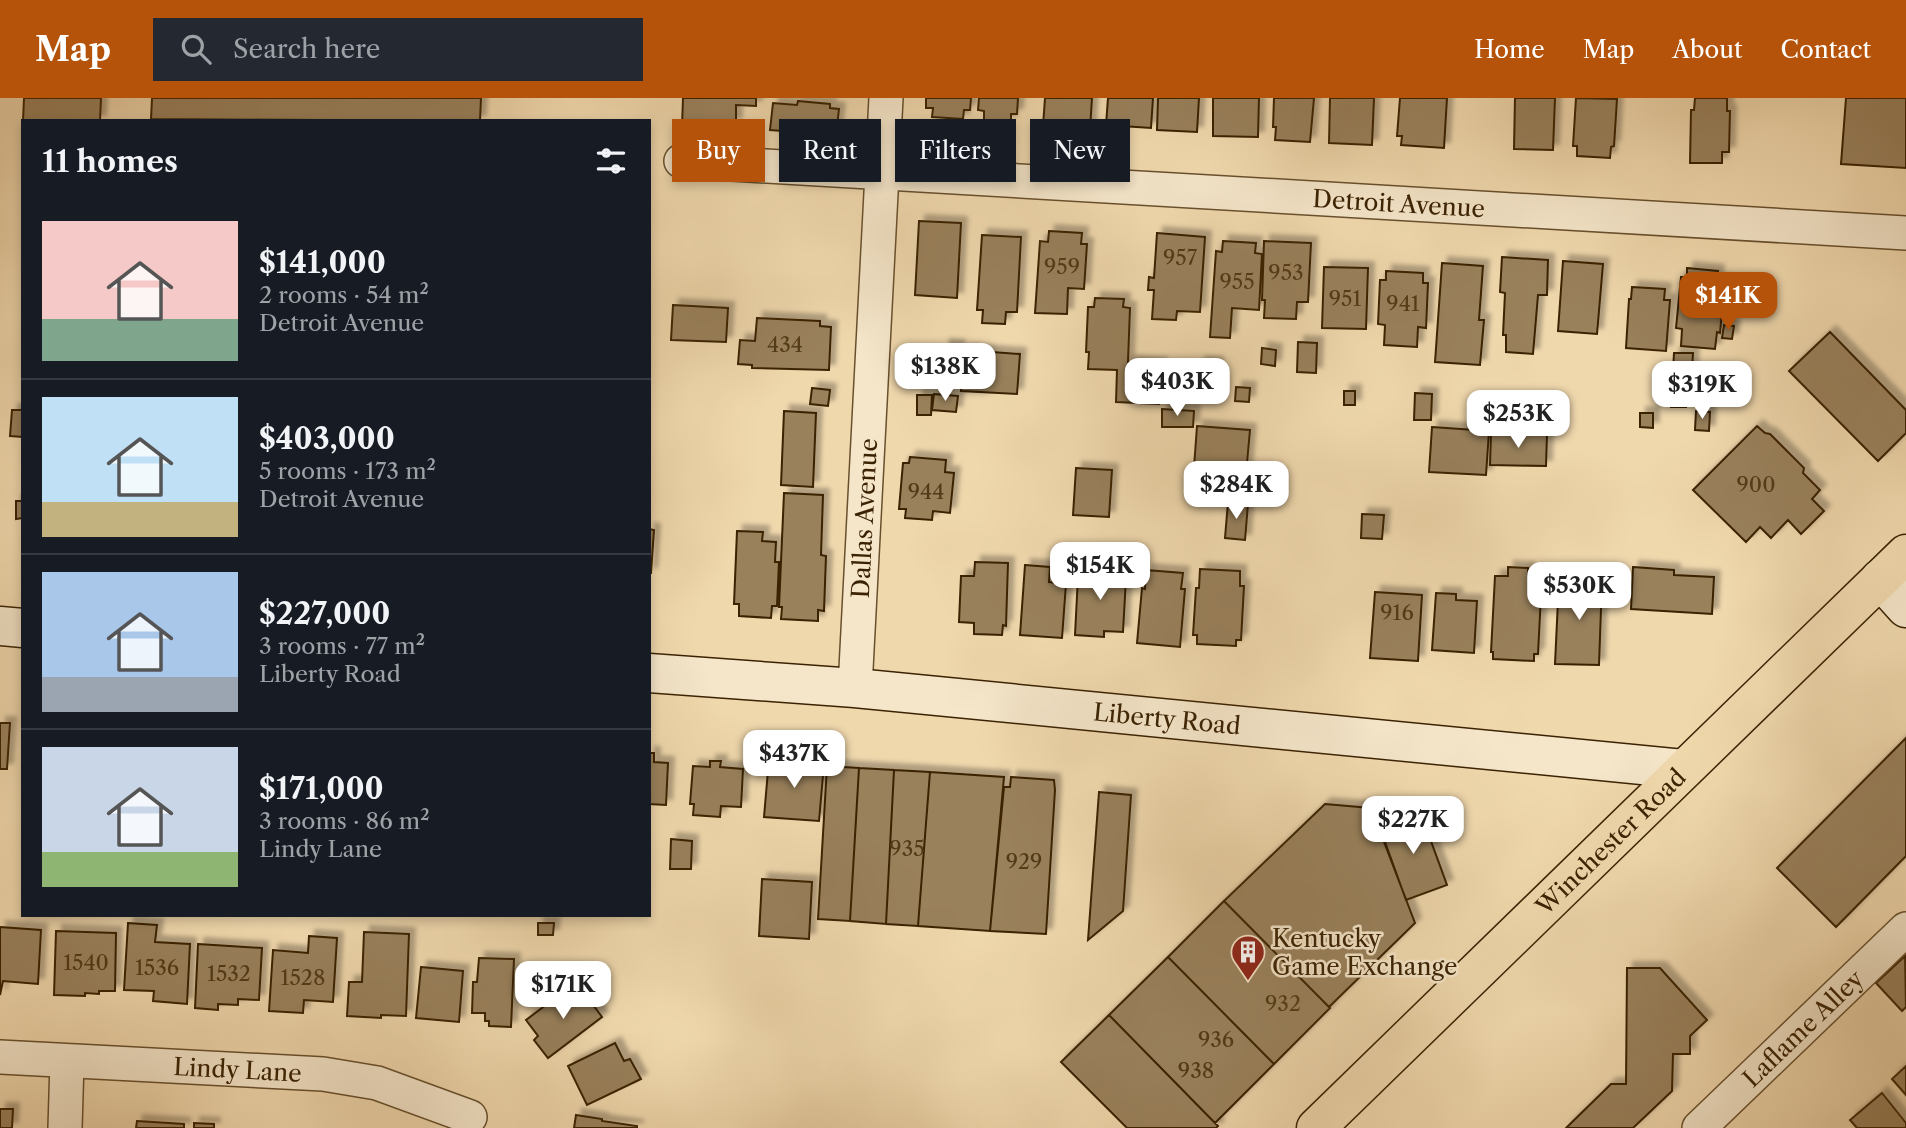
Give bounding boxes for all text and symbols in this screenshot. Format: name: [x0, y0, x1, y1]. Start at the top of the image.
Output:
search box: [153, 18, 643, 81]
text: Map: [35, 29, 111, 70]
icon: search: [177, 30, 215, 68]
text: Search here: [233, 33, 380, 65]
text: Home: [1474, 35, 1545, 64]
text: Map: [1583, 35, 1634, 64]
text: About: [1672, 35, 1743, 64]
text: Contact: [1781, 35, 1871, 64]
chip: Buy: [672, 119, 765, 182]
chip: Rent: [779, 119, 881, 182]
chip: Filters: [895, 119, 1016, 182]
chip: New: [1030, 119, 1130, 182]
icon: filters: [592, 142, 630, 180]
text: 11 homes: [42, 143, 178, 180]
street label: Detroit Avenue: [1312, 184, 1486, 223]
text: $141,000: [259, 244, 386, 281]
house number: 957: [1163, 245, 1198, 270]
icon: home: [98, 249, 182, 333]
house number: 959: [1044, 254, 1080, 279]
house number: 953: [1268, 260, 1304, 285]
house number: 955: [1219, 269, 1255, 294]
pin: $141K: [1679, 272, 1777, 332]
text: 2 rooms · 54 m²: [259, 281, 429, 309]
text: $141K: [1695, 281, 1761, 309]
house number: 951: [1329, 286, 1361, 311]
house number: 941: [1386, 291, 1420, 316]
text: Detroit Avenue: [259, 309, 424, 337]
house number: 434: [767, 332, 803, 357]
pin: $138K: [896, 344, 994, 403]
text: $138K: [911, 352, 979, 380]
pin: $403K: [1128, 358, 1226, 418]
pin: $319K: [1653, 362, 1751, 421]
text: $403K: [1141, 367, 1213, 395]
text: $319K: [1668, 370, 1736, 398]
pin: $253K: [1469, 390, 1567, 450]
text: $253K: [1483, 399, 1553, 427]
text: $403,000: [259, 420, 395, 457]
icon: home: [98, 425, 182, 509]
street label: Dallas Avenue: [845, 437, 883, 599]
text: 5 rooms · 173 m²: [259, 457, 436, 485]
pin: $284K: [1187, 462, 1285, 521]
text: $284K: [1200, 470, 1272, 498]
house number: 900: [1737, 472, 1775, 497]
house number: 944: [908, 479, 944, 504]
text: Detroit Avenue: [259, 485, 424, 513]
pin: $154K: [1051, 542, 1149, 602]
text: $154K: [1066, 551, 1134, 579]
pin: $530K: [1530, 562, 1628, 622]
text: $530K: [1543, 571, 1615, 599]
text: $227,000: [259, 595, 390, 632]
icon: home: [98, 600, 182, 684]
house number: 916: [1380, 600, 1414, 625]
text: 3 rooms · 77 m²: [259, 632, 425, 660]
text: Liberty Road: [259, 660, 401, 688]
street label: Liberty Road: [1092, 697, 1242, 740]
pin: $437K: [745, 730, 843, 790]
text: $437K: [759, 739, 829, 767]
street label: Winchester Road: [1529, 762, 1692, 921]
text: $171,000: [259, 770, 384, 807]
icon: home: [98, 775, 182, 859]
pin: $227K: [1364, 796, 1462, 856]
text: $227K: [1378, 805, 1448, 833]
text: 3 rooms · 86 m²: [259, 807, 430, 835]
text: Lindy Lane: [259, 835, 382, 863]
house number: 935: [889, 836, 925, 861]
house number: 929: [1006, 849, 1042, 874]
place label: Kentucky Game Exchange: [1272, 924, 1457, 981]
building icon: Kentucky Game Exchange: [1229, 933, 1267, 982]
house number: 1540: [63, 950, 109, 975]
house number: 1536: [135, 955, 179, 980]
house number: 1532: [207, 961, 251, 986]
pin: $171K: [514, 962, 612, 1021]
street label: Laflame Alley: [1737, 963, 1869, 1093]
house number: 1528: [281, 965, 325, 990]
text: $171K: [531, 970, 595, 998]
house number: 932: [1265, 991, 1301, 1016]
house number: 936: [1198, 1027, 1234, 1052]
street label: Lindy Lane: [173, 1052, 303, 1087]
house number: 938: [1178, 1058, 1214, 1083]

